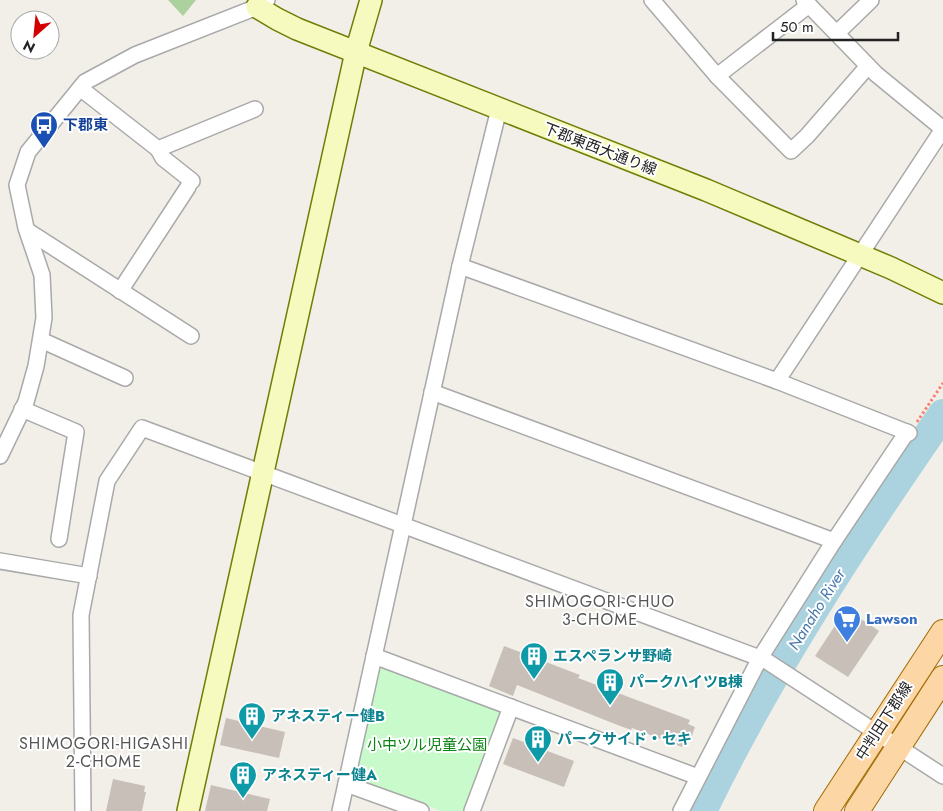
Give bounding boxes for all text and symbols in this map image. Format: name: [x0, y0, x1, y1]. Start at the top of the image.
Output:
north arrow: [10, 10, 60, 60]
scale bar: [773, 10, 898, 42]
text: 50 m: [780, 16, 814, 38]
text: N: [20, 35, 39, 58]
bus stop icon: 下郡東: [29, 110, 59, 149]
place label: 下郡東: [63, 114, 108, 136]
street label: 下郡東西大通り線: [540, 117, 660, 181]
water label: Nanaho River: [782, 563, 851, 654]
district label: SHIMOGORI-CHUO 3-CHOME: [525, 590, 675, 631]
supermarket icon: Lawson: [832, 604, 862, 643]
place label: Lawson: [866, 608, 918, 630]
building icon: エスペランサ野崎: [519, 641, 549, 680]
place label: エスペランサ野崎: [553, 645, 672, 667]
building icon: パークハイツB棟: [595, 667, 625, 706]
place label: パークハイツB棟: [629, 671, 743, 693]
street label: 中判田下郡線: [850, 677, 918, 765]
building icon: アネスティー健B: [237, 701, 267, 740]
place label: アネスティー健B: [271, 705, 385, 727]
building icon: パークサイド・セキ: [523, 724, 553, 763]
place label: パークサイド・セキ: [557, 728, 692, 750]
district label: SHIMOGORI-HIGASHI 2-CHOME: [19, 732, 189, 773]
park label: 小中ツル児童公園: [367, 734, 487, 756]
building icon: アネスティー健A: [228, 760, 258, 799]
place label: アネスティー健A: [262, 764, 378, 786]

